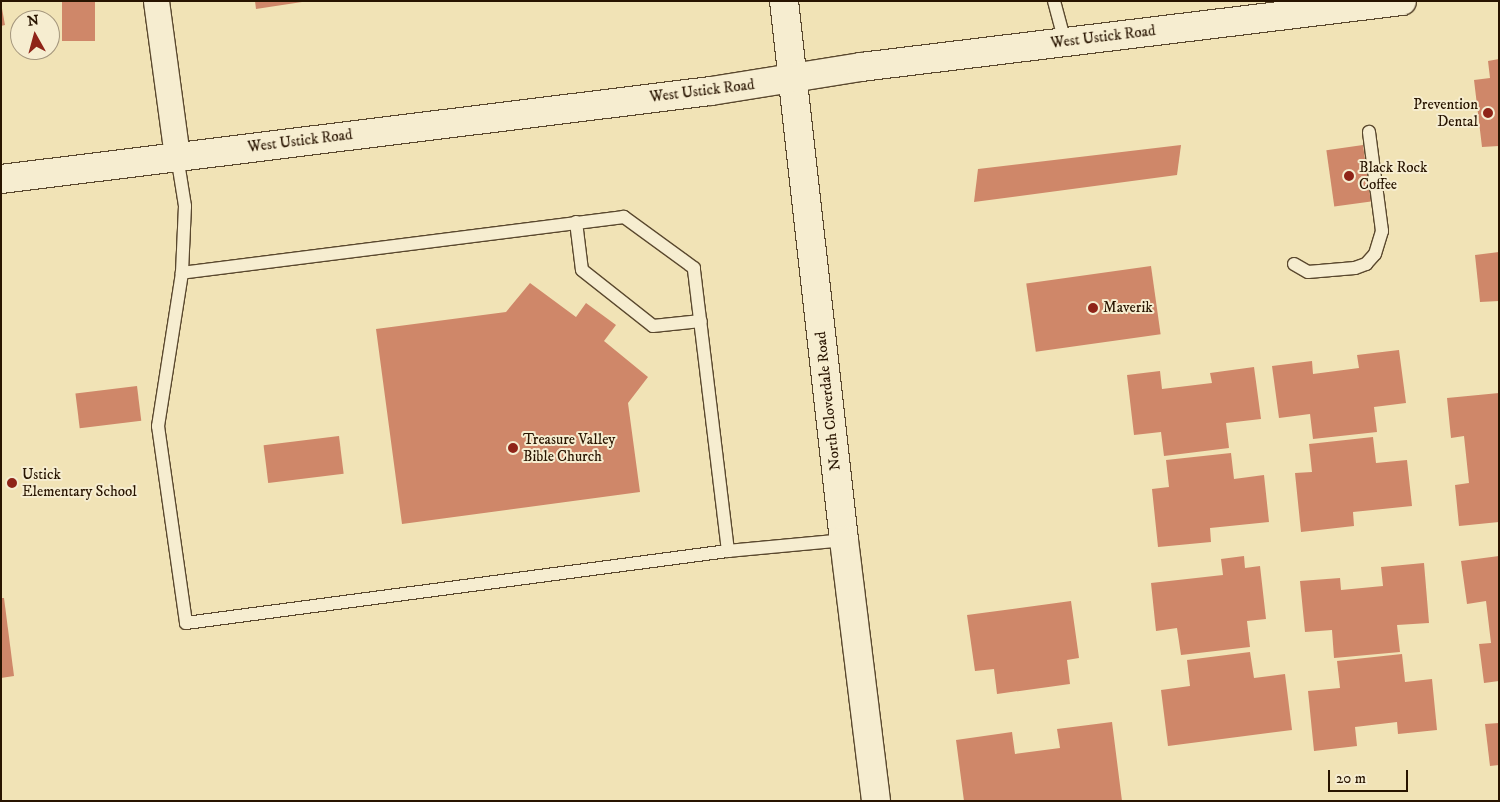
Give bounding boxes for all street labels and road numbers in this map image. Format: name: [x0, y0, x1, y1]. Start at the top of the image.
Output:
street label: West Ustick Road: [1050, 22, 1156, 52]
street label: West Ustick Road: [649, 76, 755, 106]
street label: West Ustick Road: [247, 126, 353, 156]
street label: North Cloverdale Road: [812, 331, 844, 471]

